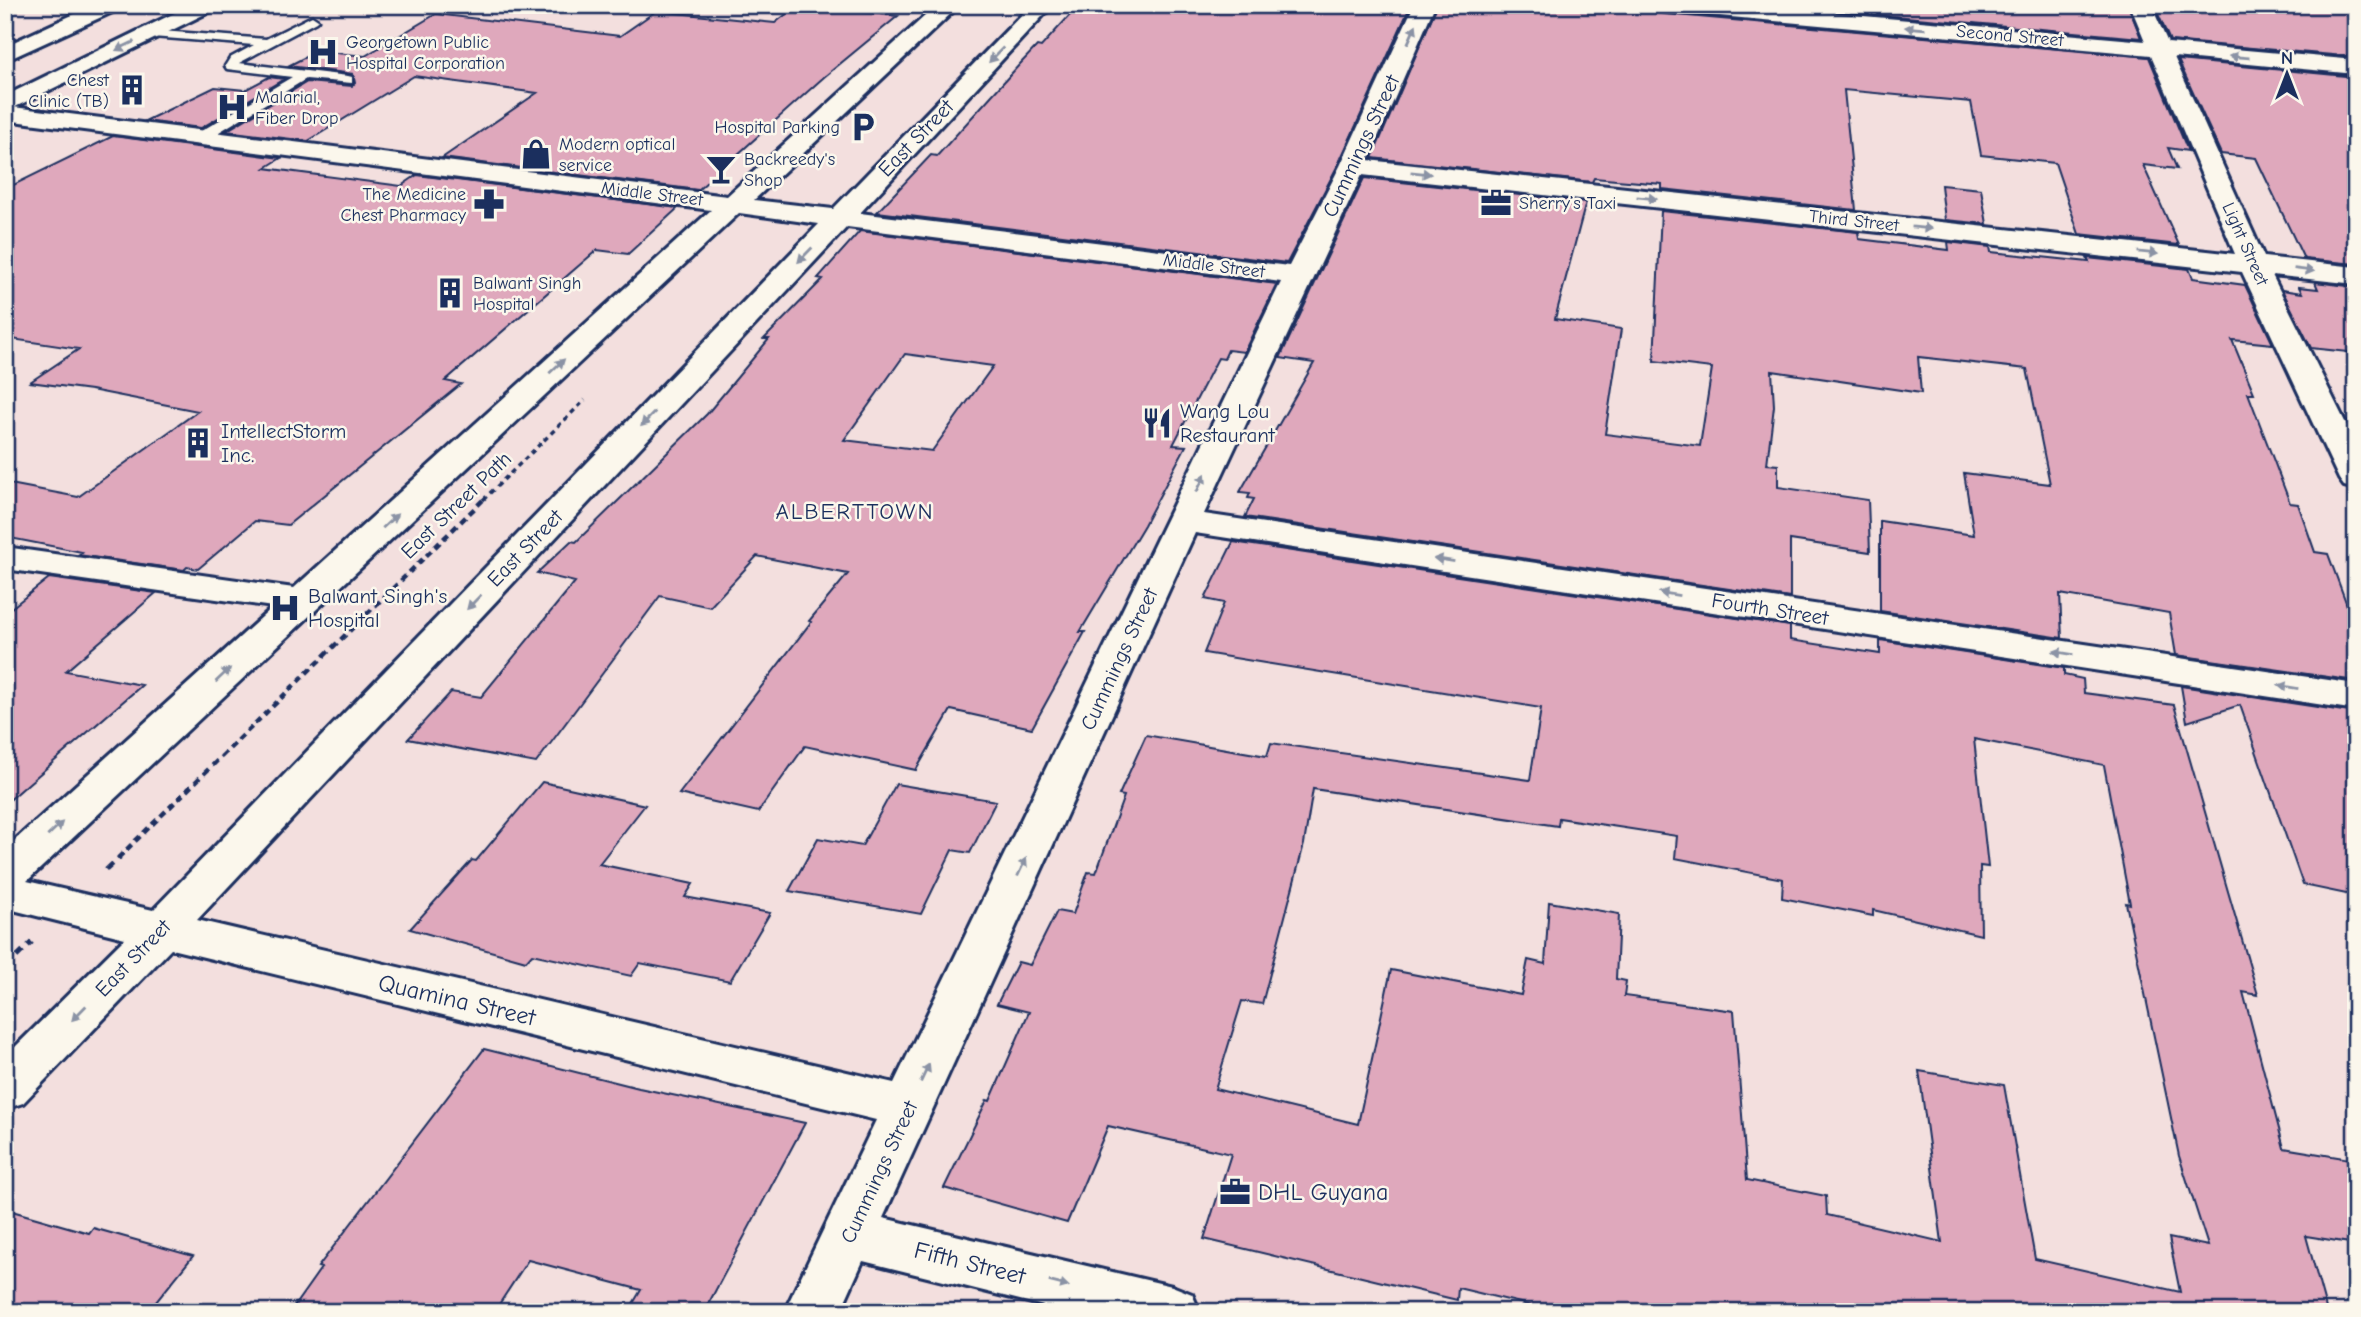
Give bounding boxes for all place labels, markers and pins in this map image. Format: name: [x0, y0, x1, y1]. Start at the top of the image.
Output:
place label: Georgetown Public Hospital Corporation: [346, 32, 505, 74]
hospital icon: Georgetown Public Hospital Corporation: [306, 35, 340, 69]
place label: Chest Clinic (TB): [28, 70, 110, 112]
building icon: Chest Clinic (TB): [115, 73, 149, 107]
place label: Malarial, Fiber Drop: [255, 87, 339, 129]
hospital icon: Malarial, Fiber Drop: [215, 90, 249, 124]
parking icon: Hospital Parking: [846, 110, 880, 144]
place label: Hospital Parking: [715, 117, 840, 138]
place label: Modern optical service: [559, 134, 675, 176]
shop icon: Modern optical service: [519, 137, 553, 171]
place label: Backreedy's Shop: [744, 149, 835, 191]
bar icon: Backreedy's Shop: [704, 152, 738, 186]
place label: The Medicine Chest Pharmacy: [341, 184, 467, 226]
office icon: Sherry’s Taxi: [1479, 186, 1513, 220]
pharmacy icon: The Medicine Chest Pharmacy: [472, 187, 506, 221]
place label: Sherry’s Taxi: [1519, 193, 1616, 214]
place label: Balwant Singh Hospital: [473, 273, 581, 315]
building icon: Balwant Singh Hospital: [433, 276, 467, 310]
place label: Wang Lou Restaurant: [1180, 399, 1276, 447]
restaurant icon: Wang Lou Restaurant: [1140, 406, 1174, 440]
place label: IntellectStorm Inc.: [221, 419, 346, 467]
building icon: IntellectStorm Inc.: [181, 426, 215, 460]
place label: Balwant Singh's Hospital: [308, 584, 447, 632]
hospital icon: Balwant Singh's Hospital: [268, 591, 302, 625]
office icon: DHL Guyana: [1218, 1175, 1252, 1209]
place label: DHL Guyana: [1258, 1178, 1388, 1206]

